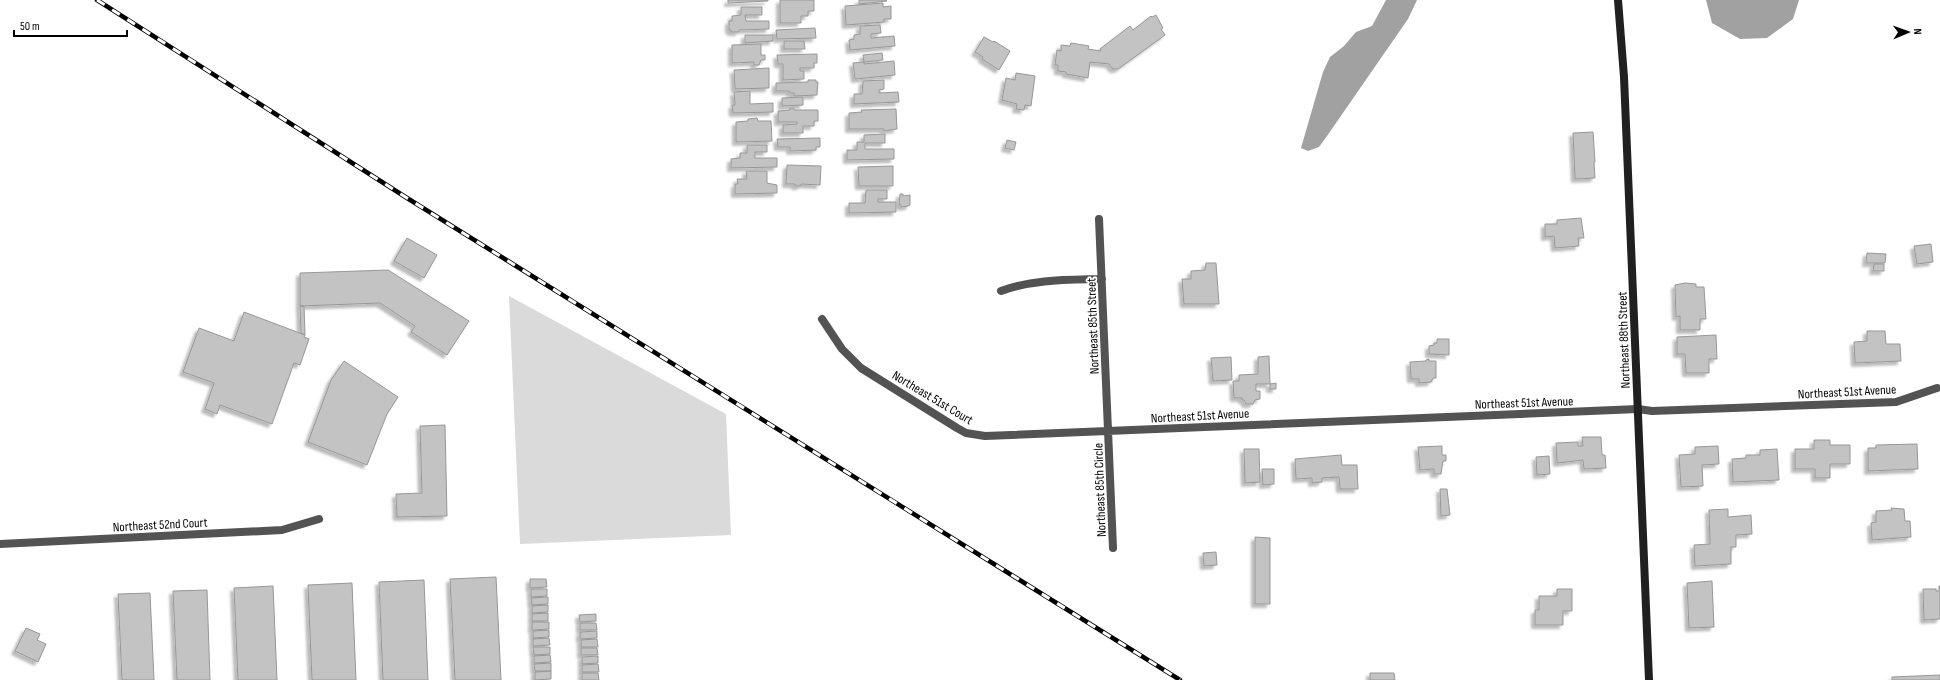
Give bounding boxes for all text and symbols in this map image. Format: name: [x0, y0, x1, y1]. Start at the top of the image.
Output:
scale bar: [14, 12, 127, 38]
north arrow: [1888, 12, 1928, 52]
text: 50 m: [20, 19, 40, 34]
text: N: [1911, 29, 1924, 35]
street label: Northeast 85th Street: [1083, 278, 1103, 374]
street label: Northeast 88th Street: [1614, 291, 1634, 389]
street label: Northeast 51st Court: [889, 367, 976, 428]
street label: Northeast 51st Avenue: [1797, 381, 1897, 403]
street label: Northeast 51st Avenue: [1474, 393, 1574, 413]
street label: Northeast 51st Avenue: [1150, 405, 1250, 427]
street label: Northeast 85th Circle: [1090, 443, 1110, 537]
street label: Northeast 52nd Court: [112, 515, 208, 535]

